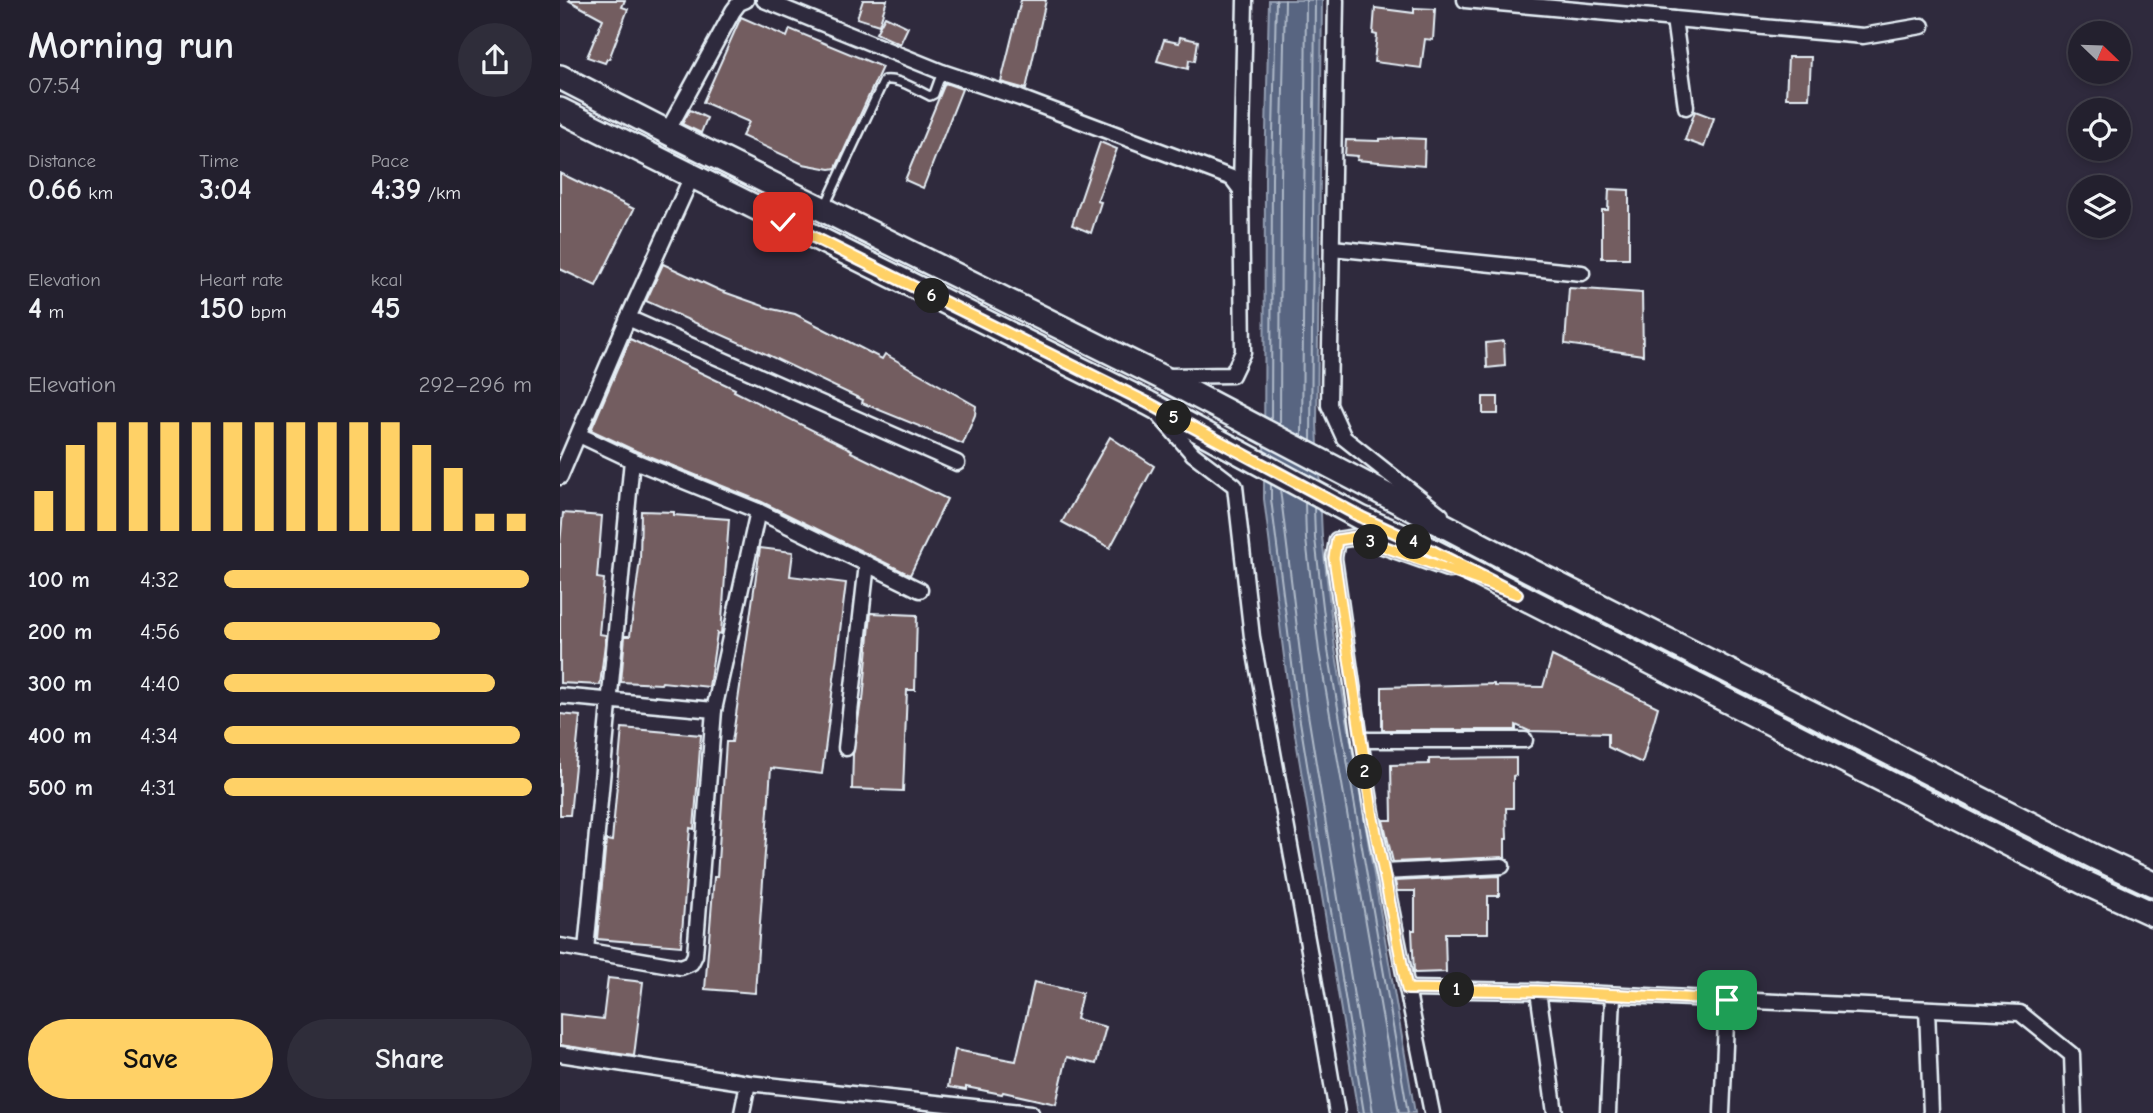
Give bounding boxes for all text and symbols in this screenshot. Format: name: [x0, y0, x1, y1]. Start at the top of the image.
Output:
north arrow: [2068, 21, 2132, 84]
map controls: [2068, 21, 2131, 238]
button: share: [458, 23, 532, 97]
text: Morning run: [28, 24, 234, 68]
text: 07:54: [28, 72, 81, 99]
button: locate: [2068, 98, 2131, 161]
text: Distance: [28, 150, 96, 172]
text: Time: [199, 150, 239, 172]
text: Pace: [371, 150, 409, 172]
text: 0.66: [28, 172, 82, 207]
text: 3:04: [199, 172, 252, 207]
text: 4:39: [371, 172, 421, 207]
button: layers: [2068, 175, 2131, 238]
text: km: [82, 182, 113, 204]
text: /km: [421, 182, 461, 204]
pin: [753, 192, 813, 252]
icon: check: [764, 203, 802, 241]
text: Elevation: [28, 269, 101, 291]
text: Heart rate: [199, 269, 283, 291]
text: kcal: [371, 269, 403, 291]
pin: 6: [914, 278, 950, 314]
text: 6: [927, 284, 936, 306]
text: 4: [28, 291, 42, 326]
text: 150: [199, 291, 244, 326]
text: 45: [371, 291, 401, 326]
text: m: [42, 301, 64, 323]
text: bpm: [244, 301, 287, 323]
text: Elevation: [28, 371, 116, 398]
text: 292–296 m: [419, 371, 532, 398]
pin: 5: [1156, 400, 1192, 436]
text: 5: [1168, 406, 1179, 428]
pin: 3: [1354, 524, 1388, 560]
pin: 4: [1396, 524, 1432, 560]
text: 3: [1366, 530, 1375, 552]
text: 4: [1409, 530, 1418, 552]
text: 100 m: [28, 566, 90, 593]
text: 4:32: [140, 566, 179, 593]
text: 200 m: [28, 618, 92, 645]
text: 4:56: [140, 618, 180, 645]
text: 300 m: [28, 670, 92, 697]
text: 4:40: [140, 670, 180, 697]
text: 400 m: [28, 722, 92, 749]
text: 4:34: [140, 722, 178, 749]
pin: 2: [1348, 754, 1382, 790]
text: 2: [1360, 760, 1369, 782]
text: 500 m: [28, 774, 93, 801]
text: 4:31: [140, 774, 176, 801]
pin: [1697, 970, 1757, 1030]
pin: 1: [1440, 972, 1474, 1007]
text: 1: [1453, 978, 1460, 1000]
icon: arrive: [1708, 981, 1746, 1019]
button: Save: [28, 1019, 273, 1099]
button: Share: [287, 1019, 532, 1099]

